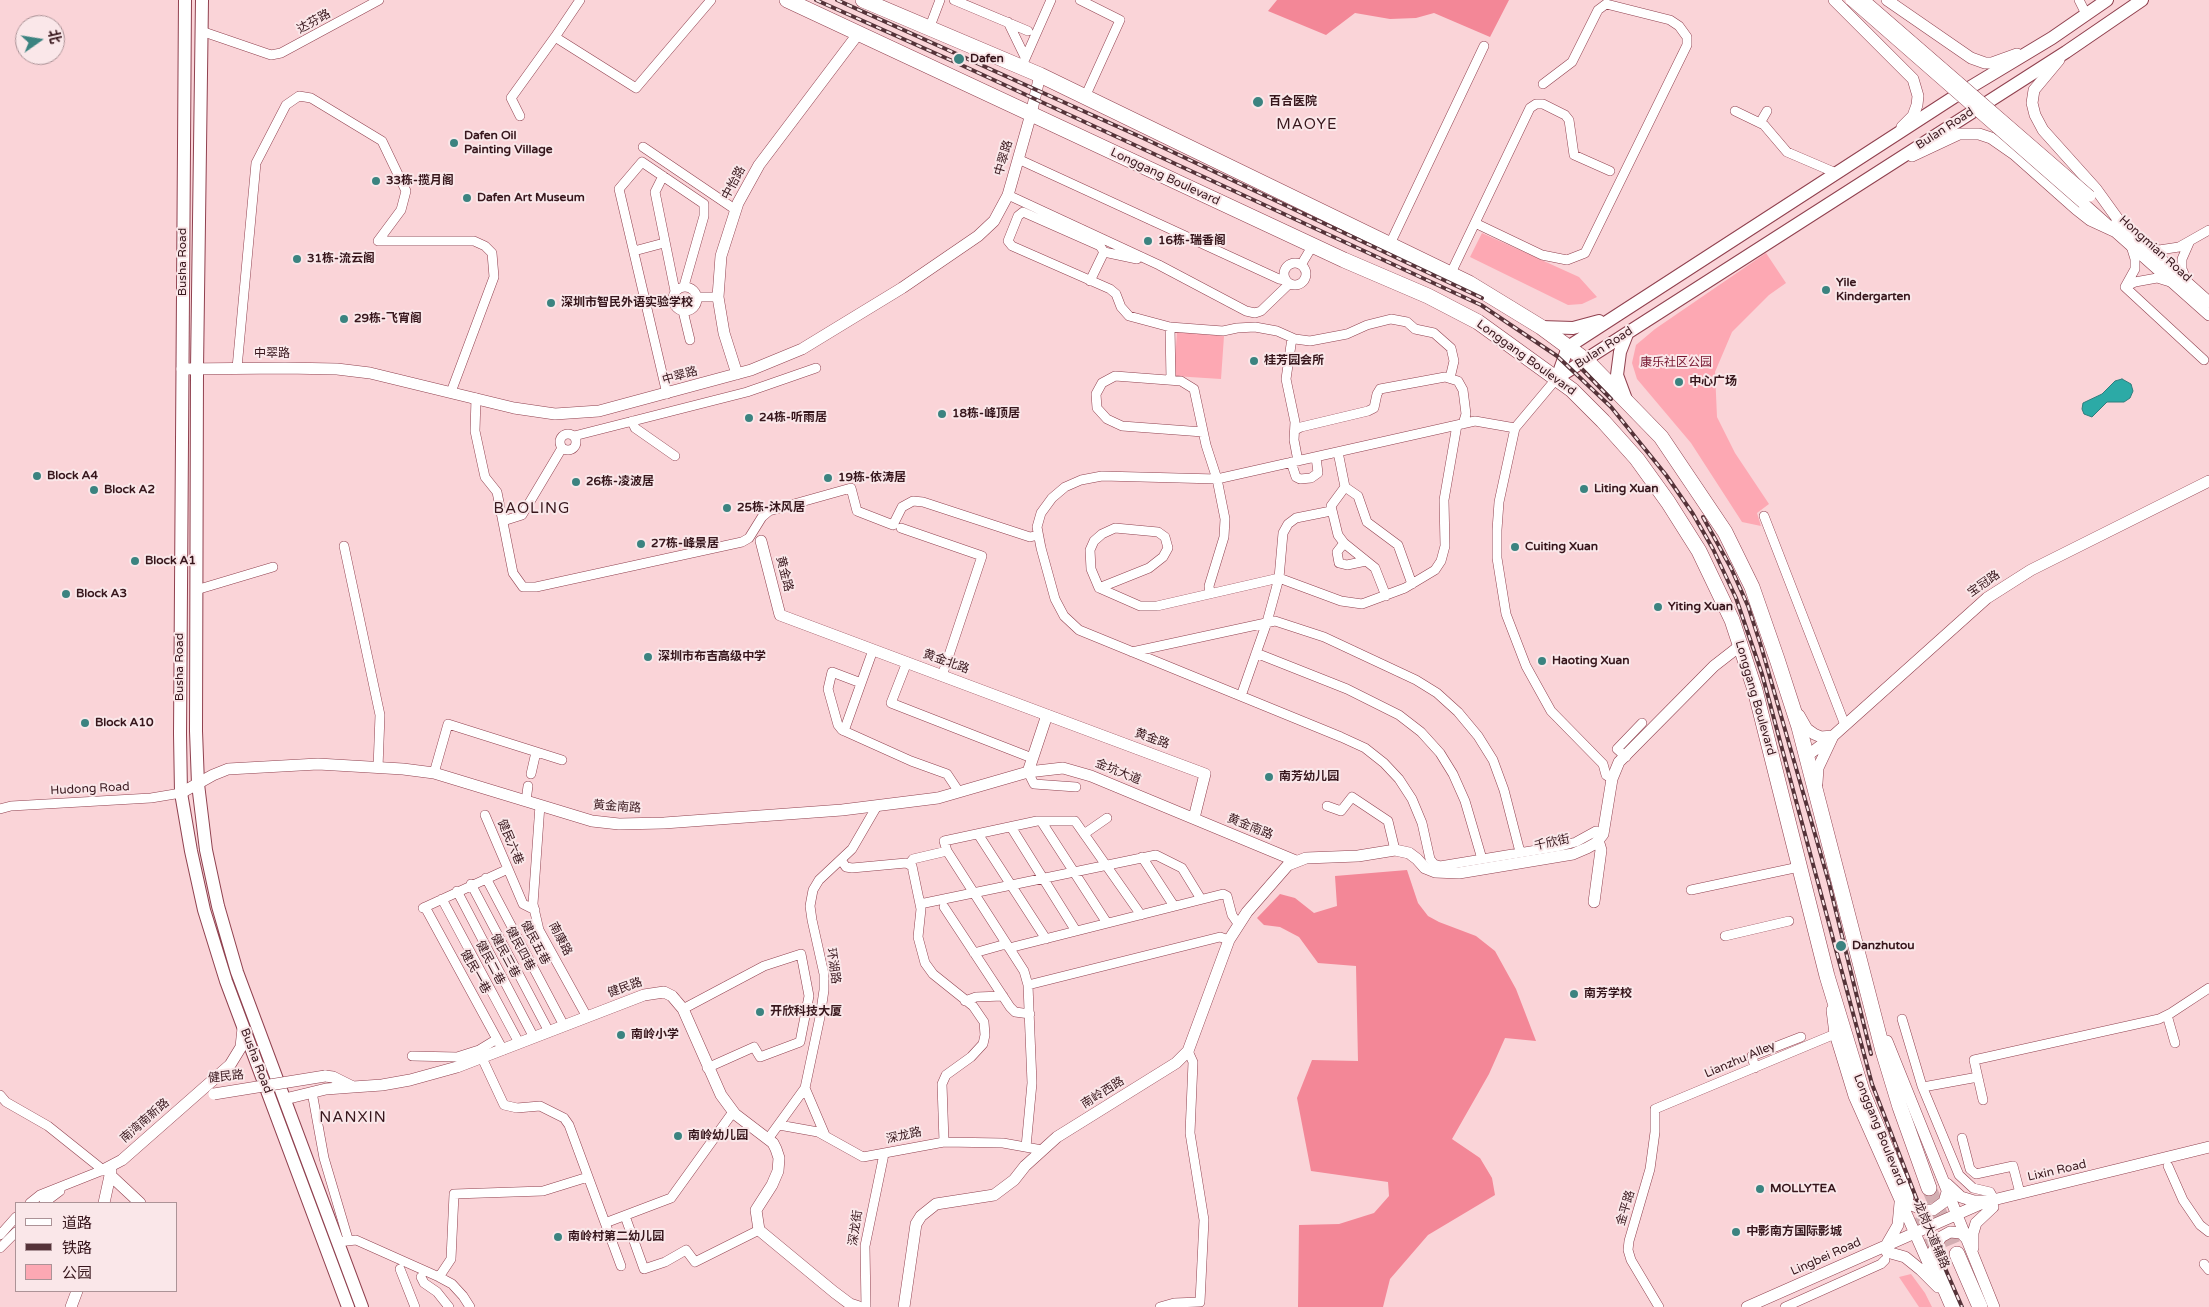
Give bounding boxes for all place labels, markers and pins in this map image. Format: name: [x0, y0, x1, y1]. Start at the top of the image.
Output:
marker: Dafen: [952, 52, 966, 66]
place label: Dafen: [970, 52, 1004, 66]
marker: 百合医院: [1251, 95, 1265, 109]
place label: 百合医院: [1269, 95, 1317, 109]
place label: Dafen Oil Painting Village: [464, 129, 552, 157]
marker: Dafen Oil Painting Village: [448, 137, 460, 149]
place label: 33栋-揽月阁: [386, 174, 454, 188]
marker: 33栋-揽月阁: [370, 175, 382, 187]
place label: Dafen Art Museum: [477, 191, 585, 205]
marker: Dafen Art Museum: [461, 192, 473, 204]
place label: 16栋-瑞香阁: [1158, 234, 1226, 248]
marker: 16栋-瑞香阁: [1142, 235, 1154, 247]
place label: 31栋-流云阁: [307, 252, 375, 266]
marker: 31栋-流云阁: [291, 253, 303, 265]
place label: Yile Kindergarten: [1836, 276, 1911, 304]
marker: Yile Kindergarten: [1820, 284, 1832, 296]
place label: 深圳市智民外语实验学校: [561, 296, 693, 310]
marker: 深圳市智民外语实验学校: [545, 297, 557, 309]
place label: 29栋-飞宵阁: [354, 312, 422, 326]
marker: 29栋-飞宵阁: [338, 313, 350, 325]
place label: 桂芳园会所: [1264, 354, 1324, 368]
marker: 桂芳园会所: [1248, 355, 1260, 367]
place label: 中心广场: [1689, 375, 1737, 389]
marker: 中心广场: [1673, 376, 1685, 388]
place label: 18栋-峰顶居: [952, 407, 1020, 421]
marker: 18栋-峰顶居: [936, 408, 948, 420]
place label: 24栋-听雨居: [759, 411, 827, 425]
marker: 24栋-听雨居: [743, 412, 755, 424]
place label: Block A4: [47, 469, 98, 483]
marker: Block A4: [31, 470, 43, 482]
place label: 19栋-依涛居: [838, 471, 906, 485]
marker: 19栋-依涛居: [822, 472, 834, 484]
place label: 26栋-凌波居: [586, 475, 654, 489]
marker: 26栋-凌波居: [570, 476, 582, 488]
place label: Liting Xuan: [1594, 482, 1659, 496]
place label: Block A2: [104, 483, 155, 497]
marker: Liting Xuan: [1578, 483, 1590, 495]
marker: Block A2: [88, 484, 100, 496]
place label: 25栋-沐风居: [737, 501, 805, 515]
marker: 25栋-沐风居: [721, 502, 733, 514]
place label: 27栋-峰景居: [651, 537, 719, 551]
marker: 27栋-峰景居: [635, 538, 647, 550]
place label: Cuiting Xuan: [1525, 540, 1598, 554]
marker: Cuiting Xuan: [1509, 541, 1521, 553]
place label: Block A1: [145, 554, 196, 568]
marker: Block A1: [129, 555, 141, 567]
place label: Block A3: [76, 587, 127, 601]
marker: Block A3: [60, 588, 72, 600]
place label: Yiting Xuan: [1668, 600, 1733, 614]
marker: Yiting Xuan: [1652, 601, 1664, 613]
place label: 深圳市布吉高级中学: [658, 650, 766, 664]
marker: 深圳市布吉高级中学: [642, 651, 654, 663]
place label: Haoting Xuan: [1552, 654, 1630, 668]
marker: Haoting Xuan: [1536, 655, 1548, 667]
place label: Block A10: [95, 716, 154, 730]
marker: Block A10: [79, 717, 91, 729]
place label: 南芳幼儿园: [1279, 770, 1339, 784]
marker: 南芳幼儿园: [1263, 771, 1275, 783]
marker: Danzhutou: [1834, 939, 1848, 953]
place label: Danzhutou: [1852, 939, 1915, 953]
place label: 南芳学校: [1584, 987, 1632, 1001]
marker: 南芳学校: [1568, 988, 1580, 1000]
place label: 开欣科技大厦: [770, 1005, 842, 1019]
marker: 开欣科技大厦: [754, 1006, 766, 1018]
place label: 南岭小学: [631, 1028, 679, 1042]
marker: 南岭小学: [615, 1029, 627, 1041]
place label: 南岭幼儿园: [688, 1129, 748, 1143]
marker: 南岭幼儿园: [672, 1130, 684, 1142]
place label: MOLLYTEA: [1770, 1182, 1836, 1196]
marker: MOLLYTEA: [1754, 1183, 1766, 1195]
place label: 中影南方国际影城: [1746, 1225, 1842, 1239]
marker: 中影南方国际影城: [1730, 1226, 1742, 1238]
place label: 南岭村第二幼儿园: [568, 1230, 664, 1244]
marker: 南岭村第二幼儿园: [552, 1231, 564, 1243]

